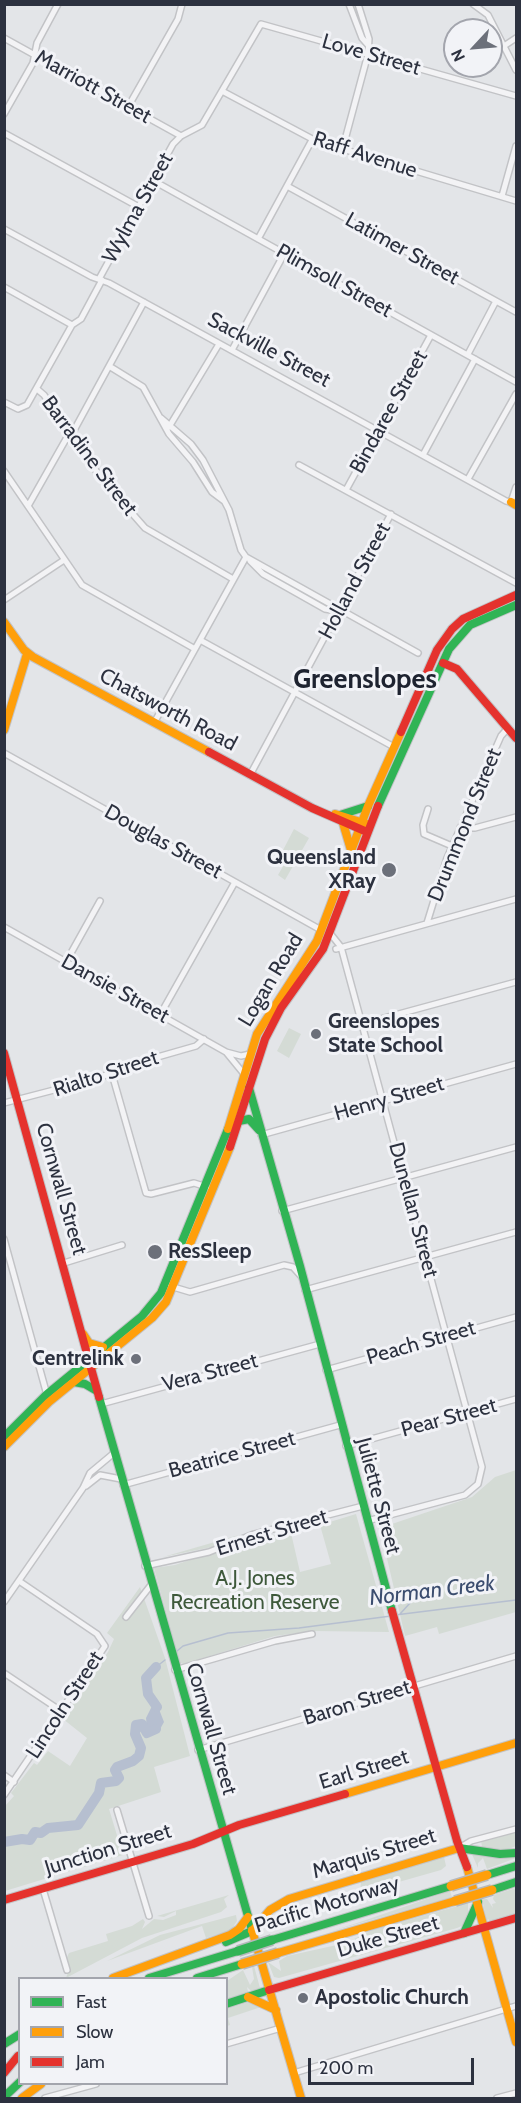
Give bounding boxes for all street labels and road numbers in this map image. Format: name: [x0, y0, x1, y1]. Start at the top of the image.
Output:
street label: Love Street: [319, 29, 423, 81]
street label: Marriott Street: [30, 45, 156, 129]
street label: Raff Avenue: [310, 126, 420, 184]
street label: Wylma Street: [97, 148, 179, 268]
street label: Latimer Street: [341, 207, 463, 291]
street label: Plimsoll Street: [272, 239, 396, 323]
street label: Sackville Street: [203, 307, 335, 393]
street label: Bindaree Street: [345, 346, 433, 478]
street label: Barradine Street: [36, 391, 142, 521]
street label: Holland Street: [314, 519, 396, 643]
street label: Chatsworth Road: [95, 663, 241, 757]
street label: Drummond Street: [423, 745, 507, 905]
street label: Douglas Street: [100, 799, 226, 885]
street label: Logan Road: [233, 929, 309, 1031]
street label: Dansie Street: [57, 949, 173, 1029]
street label: Rialto Street: [50, 1045, 162, 1103]
street label: Henry Street: [331, 1071, 447, 1127]
street label: Cornwall Street: [30, 1120, 92, 1258]
street label: Dunellan Street: [383, 1140, 443, 1280]
street label: Peach Street: [364, 1315, 478, 1371]
street label: Vera Street: [160, 1348, 260, 1398]
street label: Pear Street: [398, 1393, 500, 1443]
street label: Beatrice Street: [166, 1426, 298, 1484]
street label: Juliette Street: [350, 1435, 406, 1557]
street label: Ernest Street: [213, 1504, 331, 1562]
street label: Lincoln Street: [21, 1647, 109, 1763]
street label: Cornwall Street: [180, 1660, 242, 1798]
street label: Baron Street: [300, 1675, 414, 1731]
street label: Earl Street: [316, 1745, 412, 1795]
street label: Junction Street: [42, 1819, 174, 1881]
street label: Marquis Street: [309, 1823, 439, 1885]
street label: Pacific Motorway: [251, 1871, 403, 1939]
street label: Duke Street: [334, 1910, 442, 1964]

